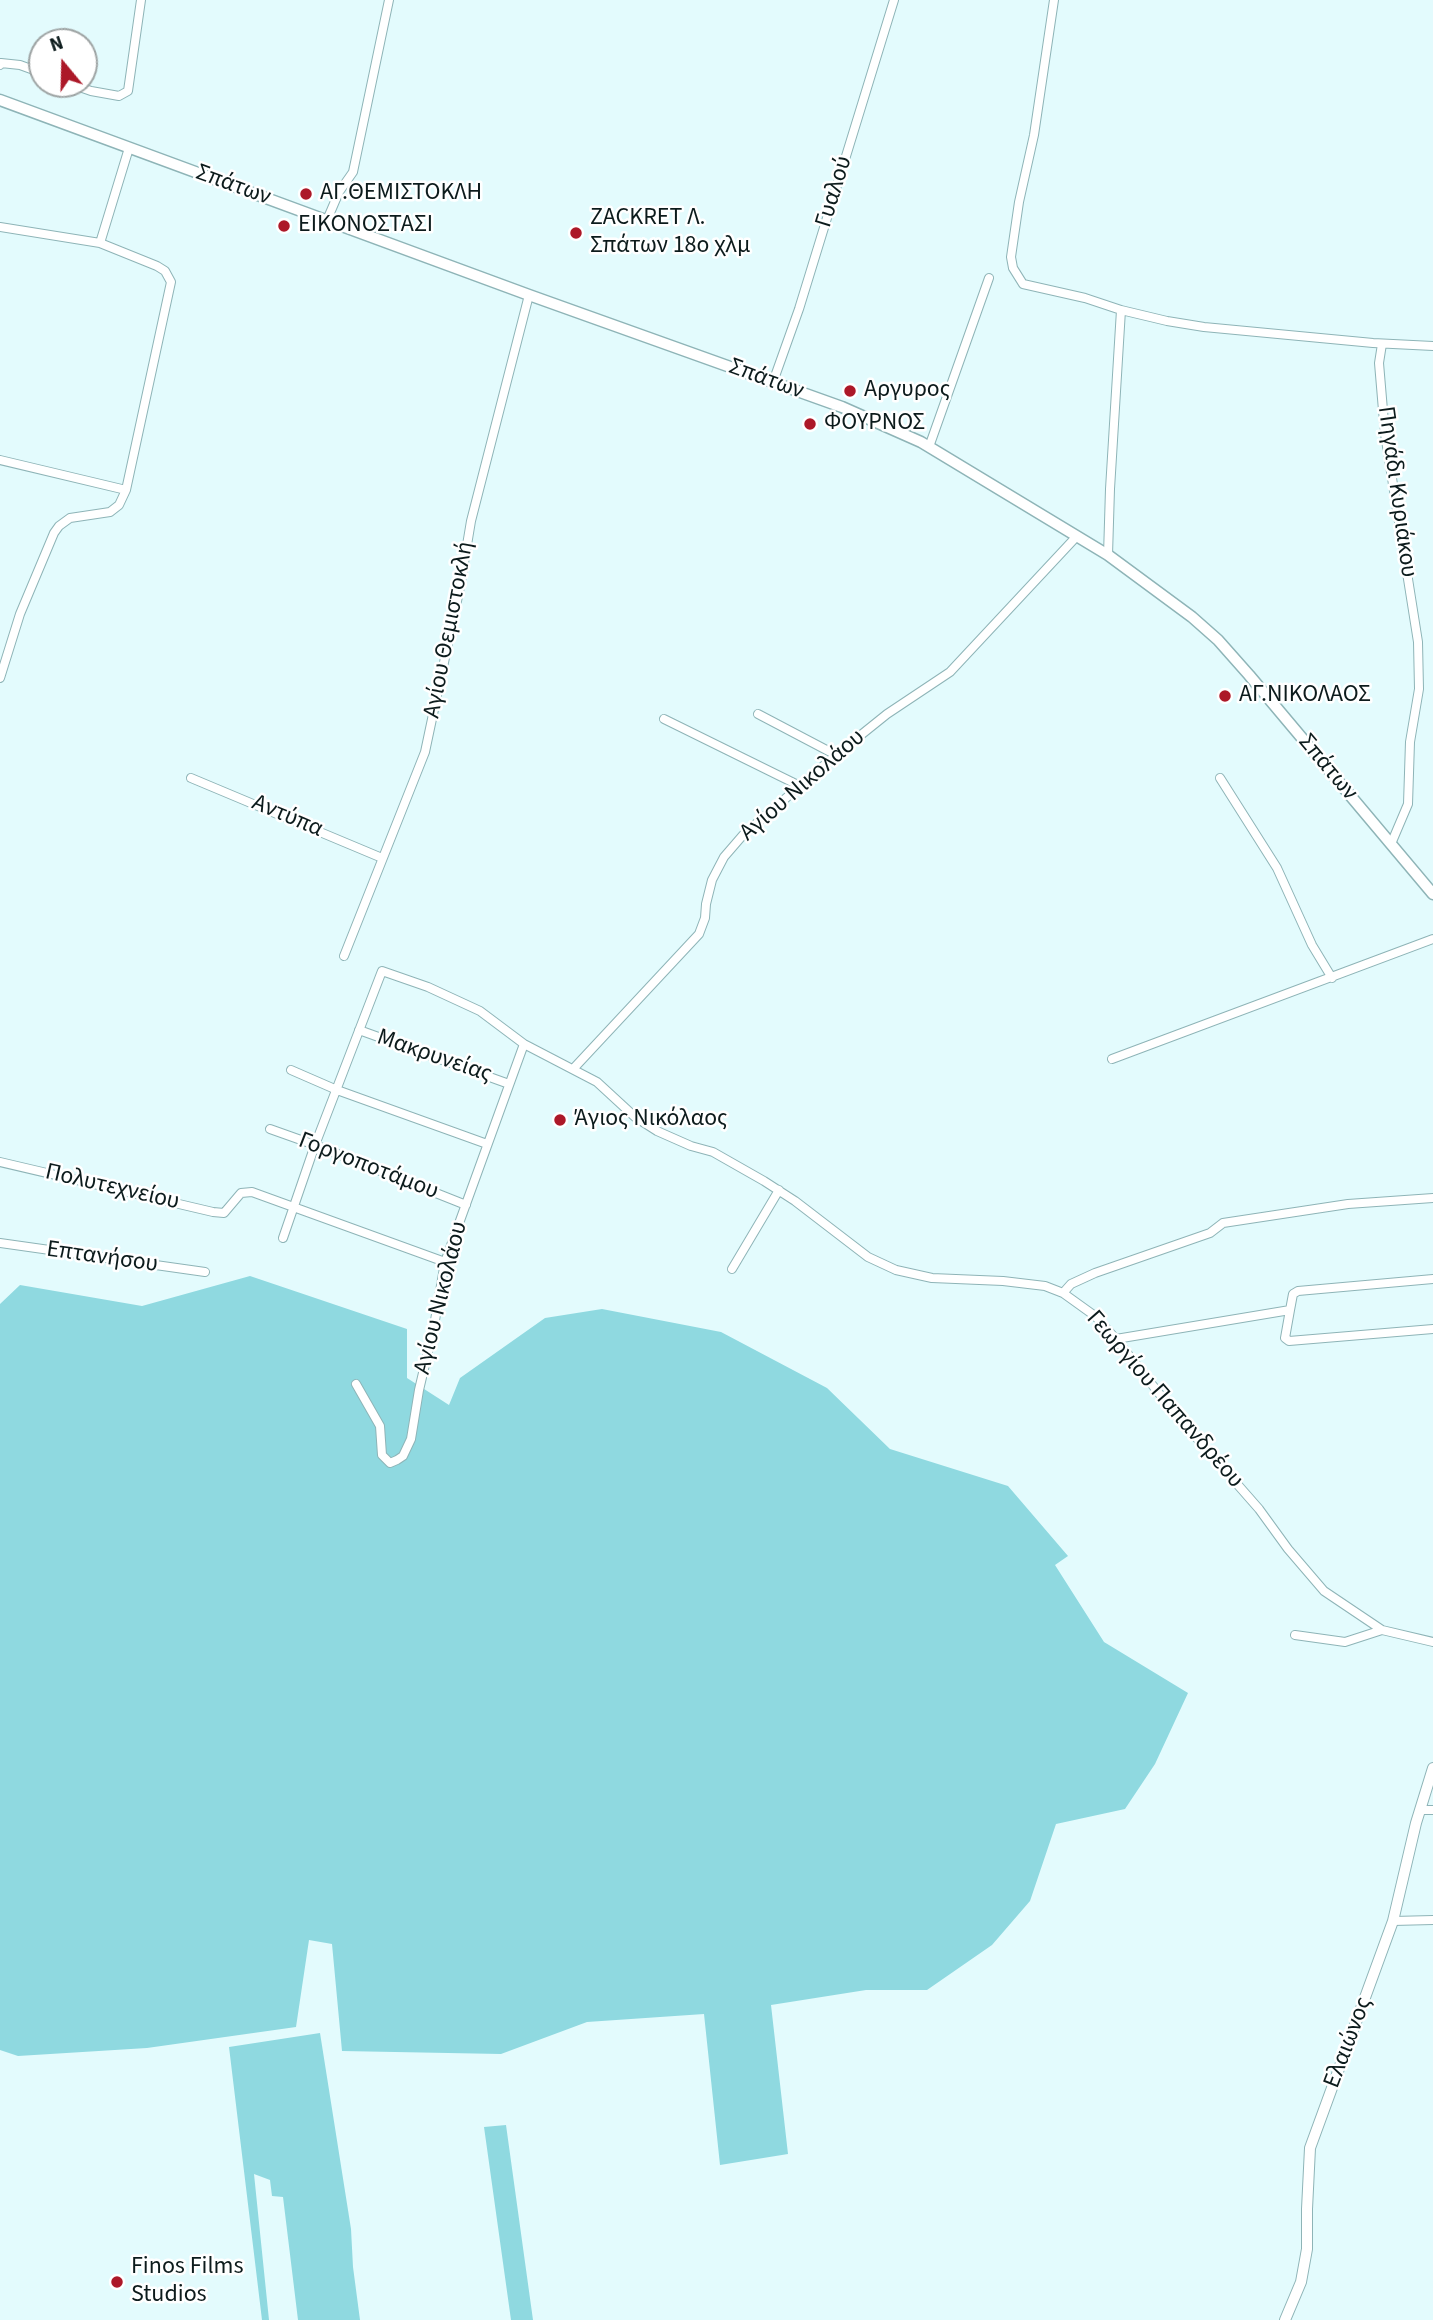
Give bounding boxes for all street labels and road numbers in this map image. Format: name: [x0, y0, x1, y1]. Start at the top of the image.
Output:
street label: Γυαλού: [811, 153, 859, 231]
street label: Σπάτων: [191, 159, 275, 213]
street label: Σπάτων: [724, 353, 808, 407]
street label: Πηγάδι Κυριάκου: [1370, 405, 1422, 579]
street label: Αγίου Θεμιστοκλή: [419, 539, 481, 721]
street label: Αγίου Νικολάου: [735, 724, 871, 848]
street label: Σπάτων: [1291, 729, 1363, 807]
street label: Αντύπα: [247, 789, 327, 845]
street label: Μακρυνείας: [373, 1024, 495, 1090]
street label: Γοργοποτάμου: [294, 1127, 442, 1207]
street label: Πολυτεχνείου: [42, 1159, 182, 1217]
street label: Αγίου Νικολάου: [409, 1219, 475, 1377]
street label: Επτανήσου: [44, 1236, 160, 1280]
street label: Γεωργίου Παπανδρέου: [1079, 1305, 1249, 1495]
street label: Ελαιώνος: [1319, 1994, 1379, 2092]

